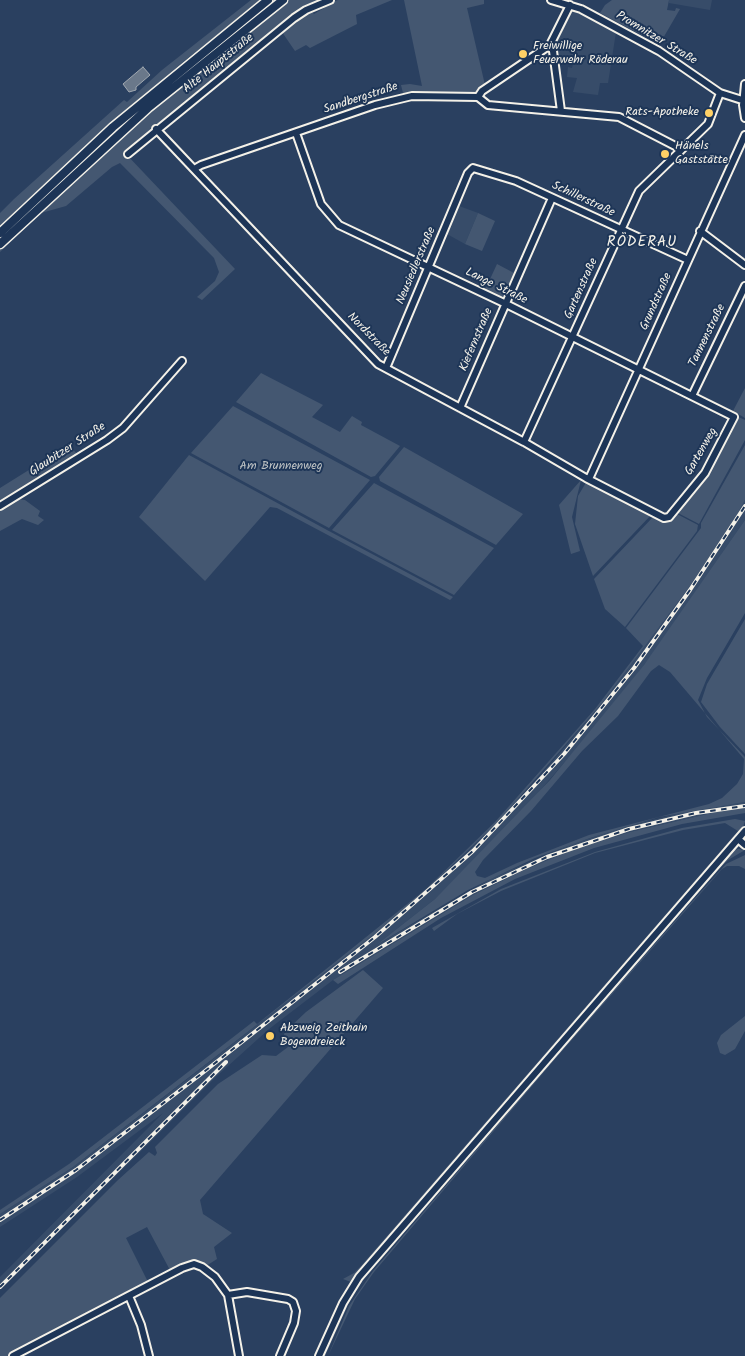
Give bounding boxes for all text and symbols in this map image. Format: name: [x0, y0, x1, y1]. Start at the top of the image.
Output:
street label: Promnitzer Straße: [613, 9, 699, 69]
street label: Alte Hauptstraße: [181, 31, 257, 97]
place label: Freiwillige Feuerwehr Röderau: [533, 40, 628, 68]
marker: Freiwillige Feuerwehr Röderau: [517, 48, 529, 60]
street label: Sandbergstraße: [322, 80, 400, 118]
place label: Rats-Apotheke: [625, 106, 699, 120]
marker: Rats-Apotheke: [703, 107, 715, 119]
place label: Hänels Gaststätte: [675, 140, 728, 168]
marker: Hänels Gaststätte: [659, 148, 671, 160]
street label: Schillerstraße: [549, 179, 617, 221]
street label: Neusiedlerstraße: [394, 225, 440, 307]
district label: RÖDERAU: [606, 234, 678, 252]
street label: Gartenstraße: [562, 256, 602, 322]
street label: Lange Straße: [462, 266, 530, 308]
street label: Grundstraße: [638, 271, 676, 333]
street label: Tannenstraße: [687, 302, 729, 370]
street label: Kiefernstraße: [457, 306, 497, 374]
street label: Nordstraße: [343, 310, 393, 360]
street label: Glaubitzer Straße: [27, 420, 109, 480]
street label: Gartenweg: [683, 426, 721, 478]
park label: Am Brunnenweg: [240, 460, 322, 474]
place label: Abzweig Zeithain Bogendreieck: [280, 1022, 367, 1050]
marker: Abzweig Zeithain Bogendreieck: [264, 1030, 276, 1042]

